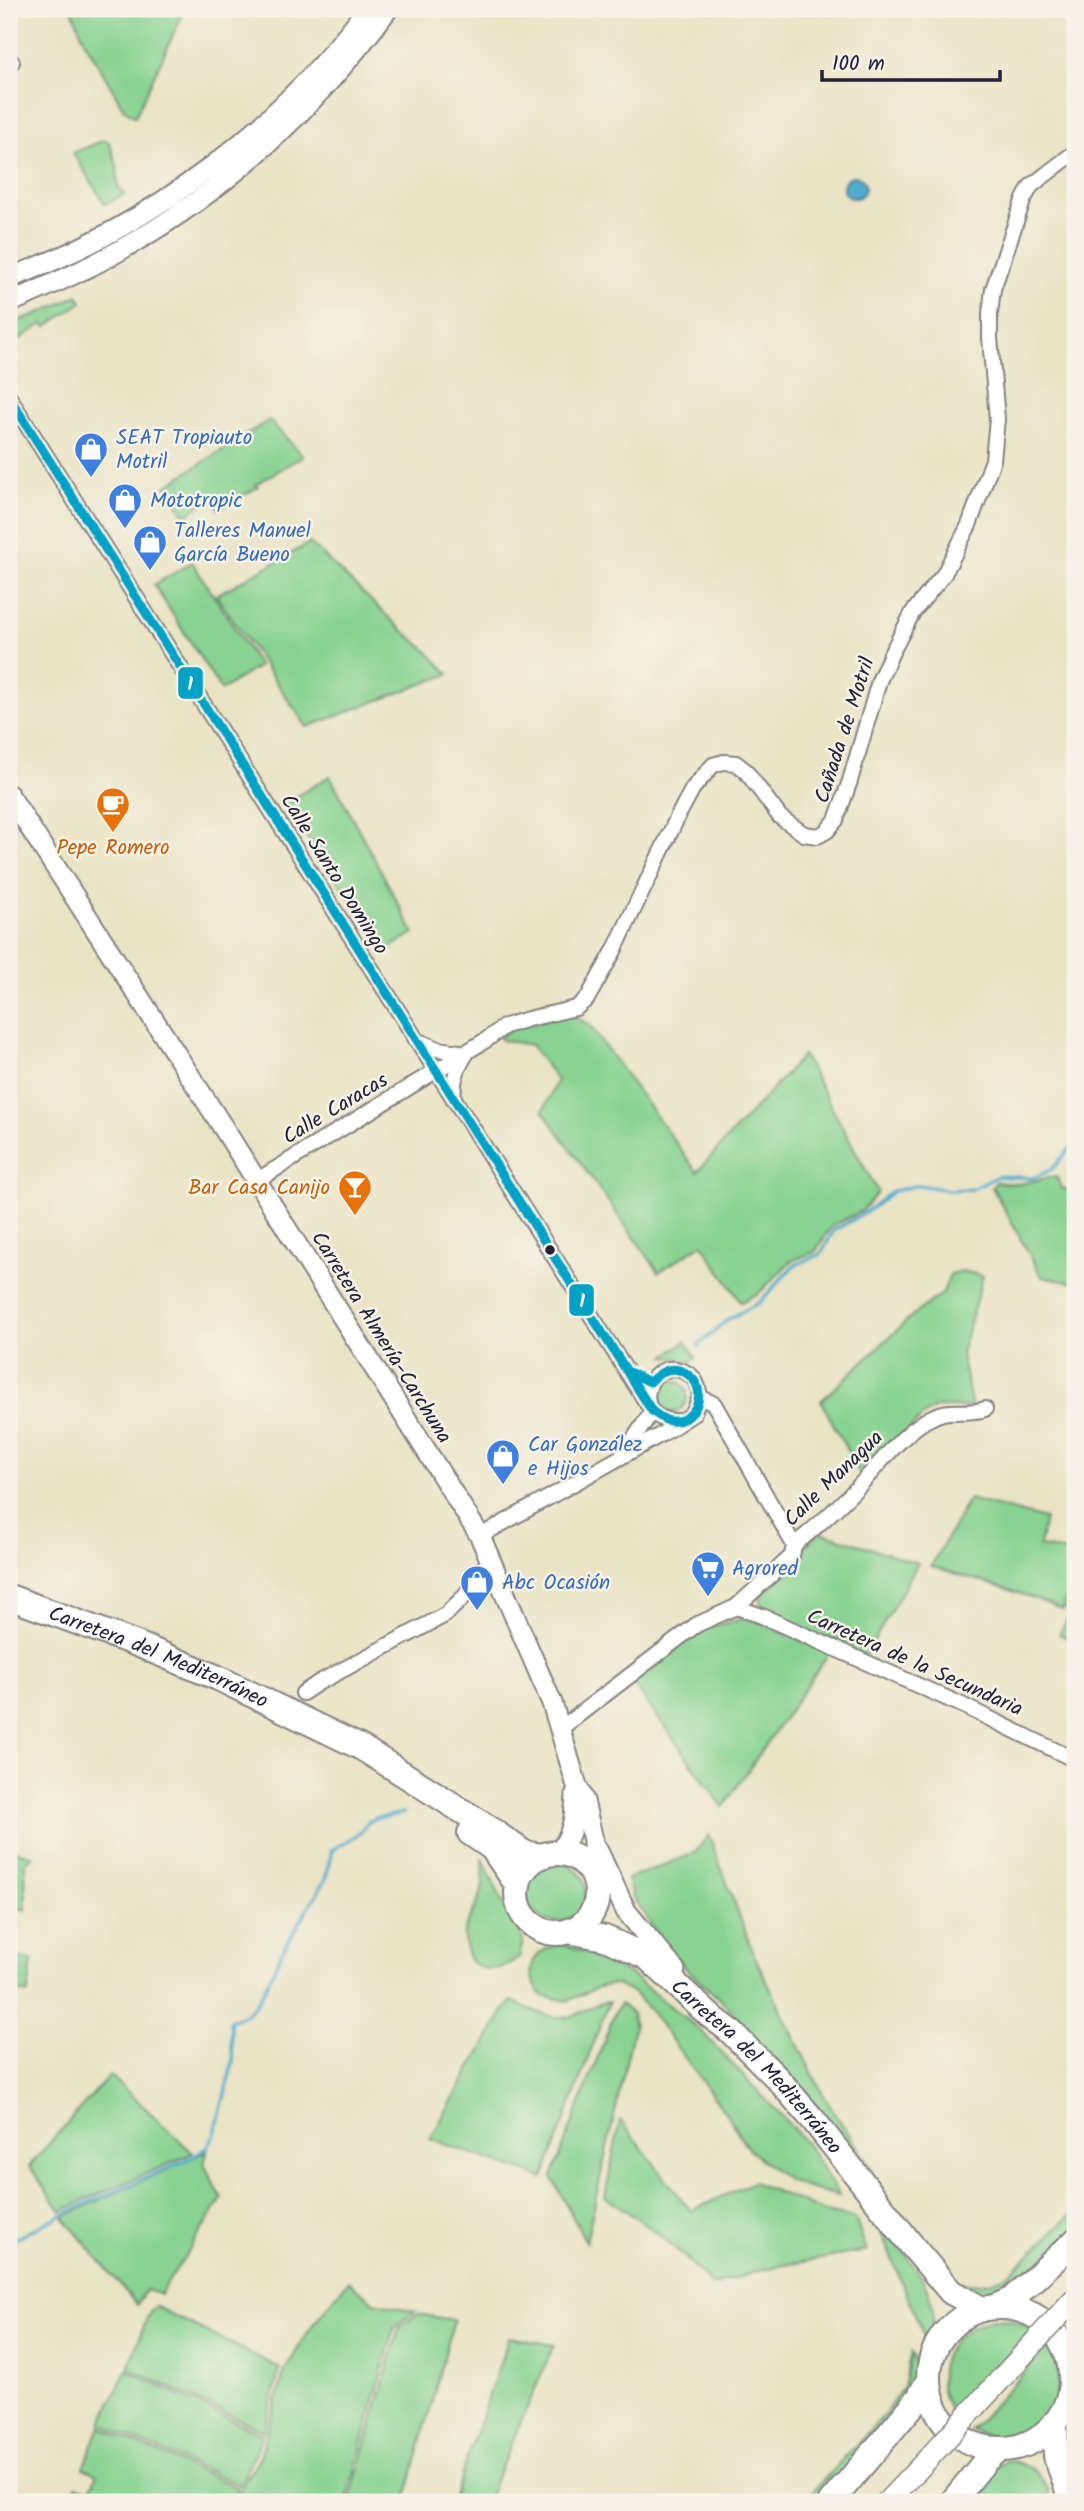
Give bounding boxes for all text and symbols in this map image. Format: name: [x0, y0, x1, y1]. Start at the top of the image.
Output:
scale bar: [822, 38, 1000, 82]
text: 100 m: [832, 48, 885, 81]
place label: SEAT Tropiauto Motril: [116, 422, 252, 479]
shop icon: SEAT Tropiauto Motril: [72, 430, 110, 479]
shop icon: Mototropic: [106, 481, 144, 530]
place label: Mototropic: [150, 485, 243, 518]
place label: Talleres Manuel García Bueno: [174, 515, 311, 572]
shop icon: Talleres Manuel García Bueno: [131, 523, 169, 572]
street label: Cañada de Motril: [806, 653, 885, 808]
line badge: 1: [177, 666, 204, 700]
text: 1: [187, 670, 193, 700]
cafe icon: Pepe Romero: [94, 785, 132, 834]
street label: Calle Santo Domingo: [271, 788, 397, 962]
place label: Pepe Romero: [56, 832, 170, 865]
street label: Calle Caracas: [277, 1065, 395, 1154]
bar icon: Bar Casa Canijo: [336, 1168, 374, 1217]
place label: Bar Casa Canijo: [188, 1172, 330, 1205]
street label: Carretera Almería-Carchuna: [302, 1225, 460, 1451]
unlabelled marker: [543, 1243, 557, 1257]
line badge: 1: [568, 1283, 595, 1317]
text: 1: [579, 1287, 585, 1317]
street label: Calle Managua: [777, 1423, 892, 1535]
place label: Car González e Hijos: [528, 1429, 642, 1486]
shop icon: Car González e Hijos: [484, 1437, 522, 1486]
supermarket icon: Agrored: [689, 1549, 727, 1598]
place label: Agrored: [732, 1553, 799, 1586]
shop icon: Abc Ocasión: [458, 1563, 496, 1612]
place label: Abc Ocasión: [502, 1567, 610, 1600]
street label: Carretera del Mediterráneo: [44, 1598, 274, 1718]
street label: Carretera de la Secundaria: [801, 1601, 1028, 1726]
street label: Carretera del Mediterráneo: [662, 1972, 850, 2162]

